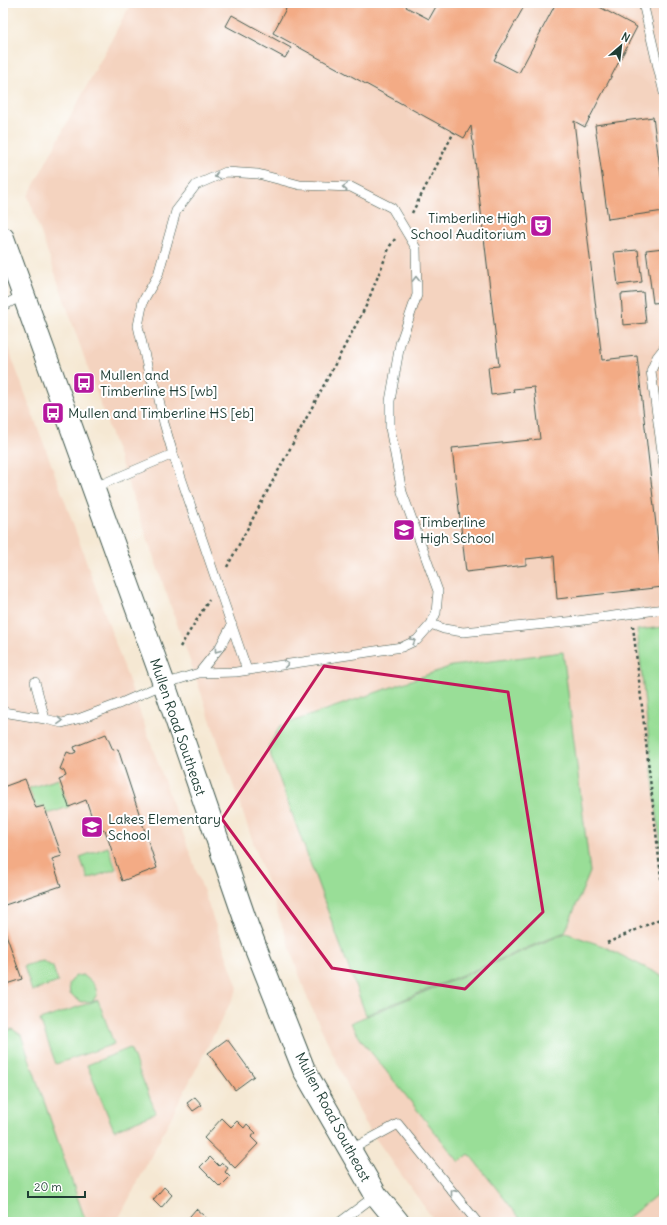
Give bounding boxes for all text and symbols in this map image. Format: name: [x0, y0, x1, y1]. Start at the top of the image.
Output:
north arrow: [601, 26, 641, 66]
text: N: [619, 29, 632, 45]
one-way arrow: [214, 171, 222, 179]
one-way arrow: [342, 182, 348, 191]
place label: Timberline High School Auditorium: [410, 209, 526, 243]
theatre icon: Timberline High School Auditorium: [528, 213, 554, 239]
one-way arrow: [412, 276, 420, 282]
place label: Mullen and Timberline HS [wb]: [100, 366, 217, 400]
bus stop icon: Mullen and Timberline HS [wb]: [71, 370, 97, 396]
bus stop icon: Mullen and Timberline HS [eb]: [40, 400, 66, 426]
place label: Mullen and Timberline HS [eb]: [68, 404, 254, 422]
place label: Timberline High School: [420, 513, 494, 547]
school or university icon: Timberline High School: [391, 517, 417, 543]
one-way arrow: [409, 639, 416, 646]
one-way arrow: [214, 646, 222, 653]
street label: Mullen Road Southeast: [146, 656, 210, 798]
one-way arrow: [283, 660, 289, 669]
one-way arrow: [57, 717, 63, 725]
place label: Lakes Elementary School: [108, 810, 221, 844]
school or university icon: Lakes Elementary School: [79, 814, 105, 840]
street label: Mullen Road Southeast: [291, 1049, 375, 1185]
scale bar: [28, 1173, 85, 1199]
text: 20 m: [34, 1179, 62, 1194]
one-way arrow: [450, 1189, 457, 1196]

